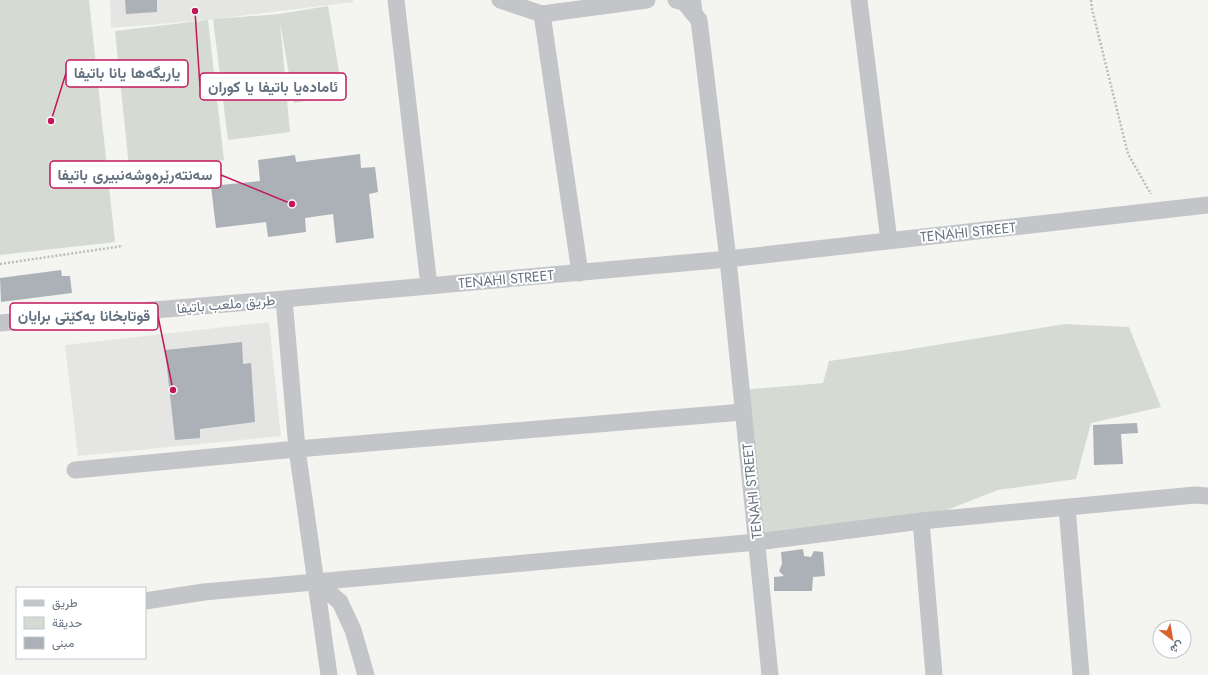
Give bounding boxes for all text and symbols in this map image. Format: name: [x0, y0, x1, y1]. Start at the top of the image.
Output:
callout: یاریگەها یانا باتیفا: [66, 60, 188, 87]
text: یاریگەها یانا باتیفا: [74, 62, 180, 84]
callout: ئامادەیا باتیفا يا كوران: [200, 73, 346, 100]
text: ئامادەیا باتیفا يا كوران: [208, 76, 338, 98]
callout: سه‌نته‌رێره‌وشه‌نبيرى باتيفا: [50, 161, 221, 188]
text: سه‌نته‌رێره‌وشه‌نبيرى باتيفا: [57, 164, 213, 186]
street label: TENAHI STREET: [919, 217, 1017, 247]
street label: TENAHI STREET: [457, 265, 555, 293]
street label: طريق ملعب باتيفا: [176, 290, 276, 318]
callout: قوتابخانا يه‌كێتى برايان: [10, 303, 158, 330]
text: قوتابخانا يه‌كێتى برايان: [18, 305, 150, 327]
street label: TENAHI STREET: [737, 442, 767, 540]
legend: [16, 587, 146, 659]
text: طريق: [52, 594, 78, 612]
text: حديقة: [52, 614, 82, 632]
north arrow: [1152, 619, 1192, 659]
text: مبنى: [52, 634, 74, 652]
text: ش: [1167, 637, 1187, 658]

